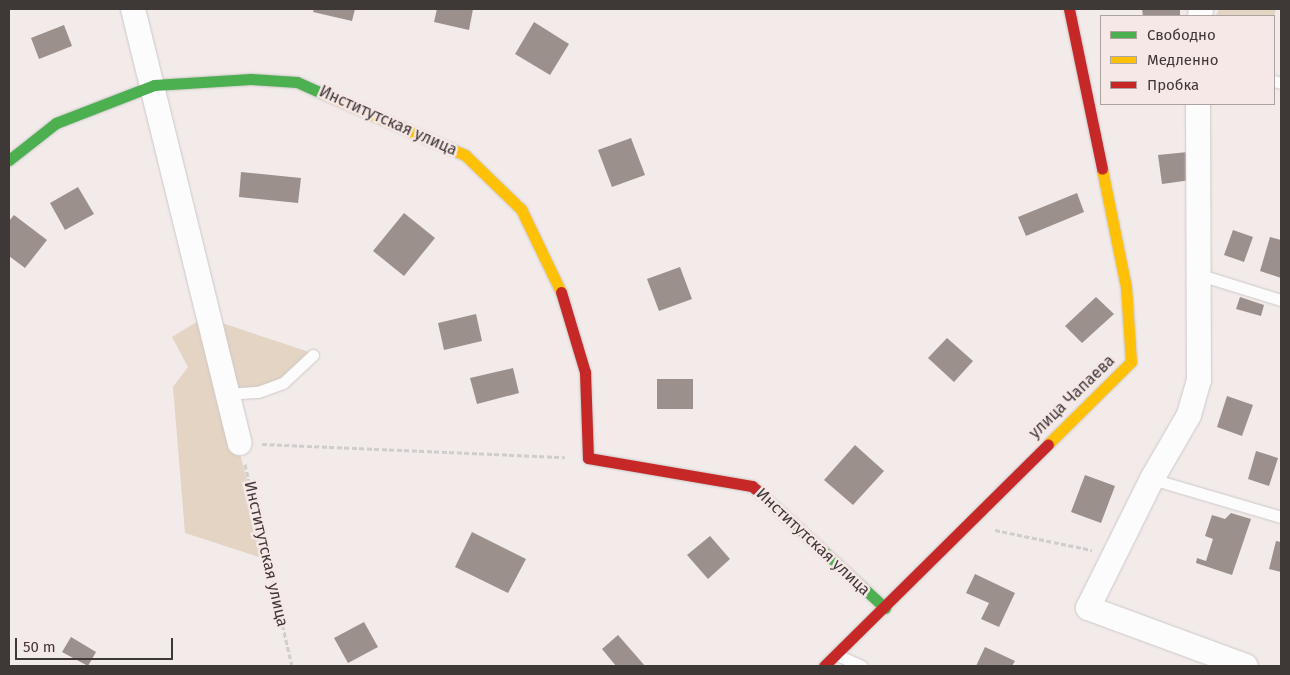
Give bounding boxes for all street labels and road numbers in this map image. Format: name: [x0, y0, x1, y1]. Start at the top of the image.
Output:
street label: Институтская улица: [316, 82, 460, 160]
street label: улица Чапаева: [1025, 351, 1119, 443]
street label: Институтская улица: [240, 479, 292, 629]
street label: Институтская улица: [752, 484, 874, 600]

